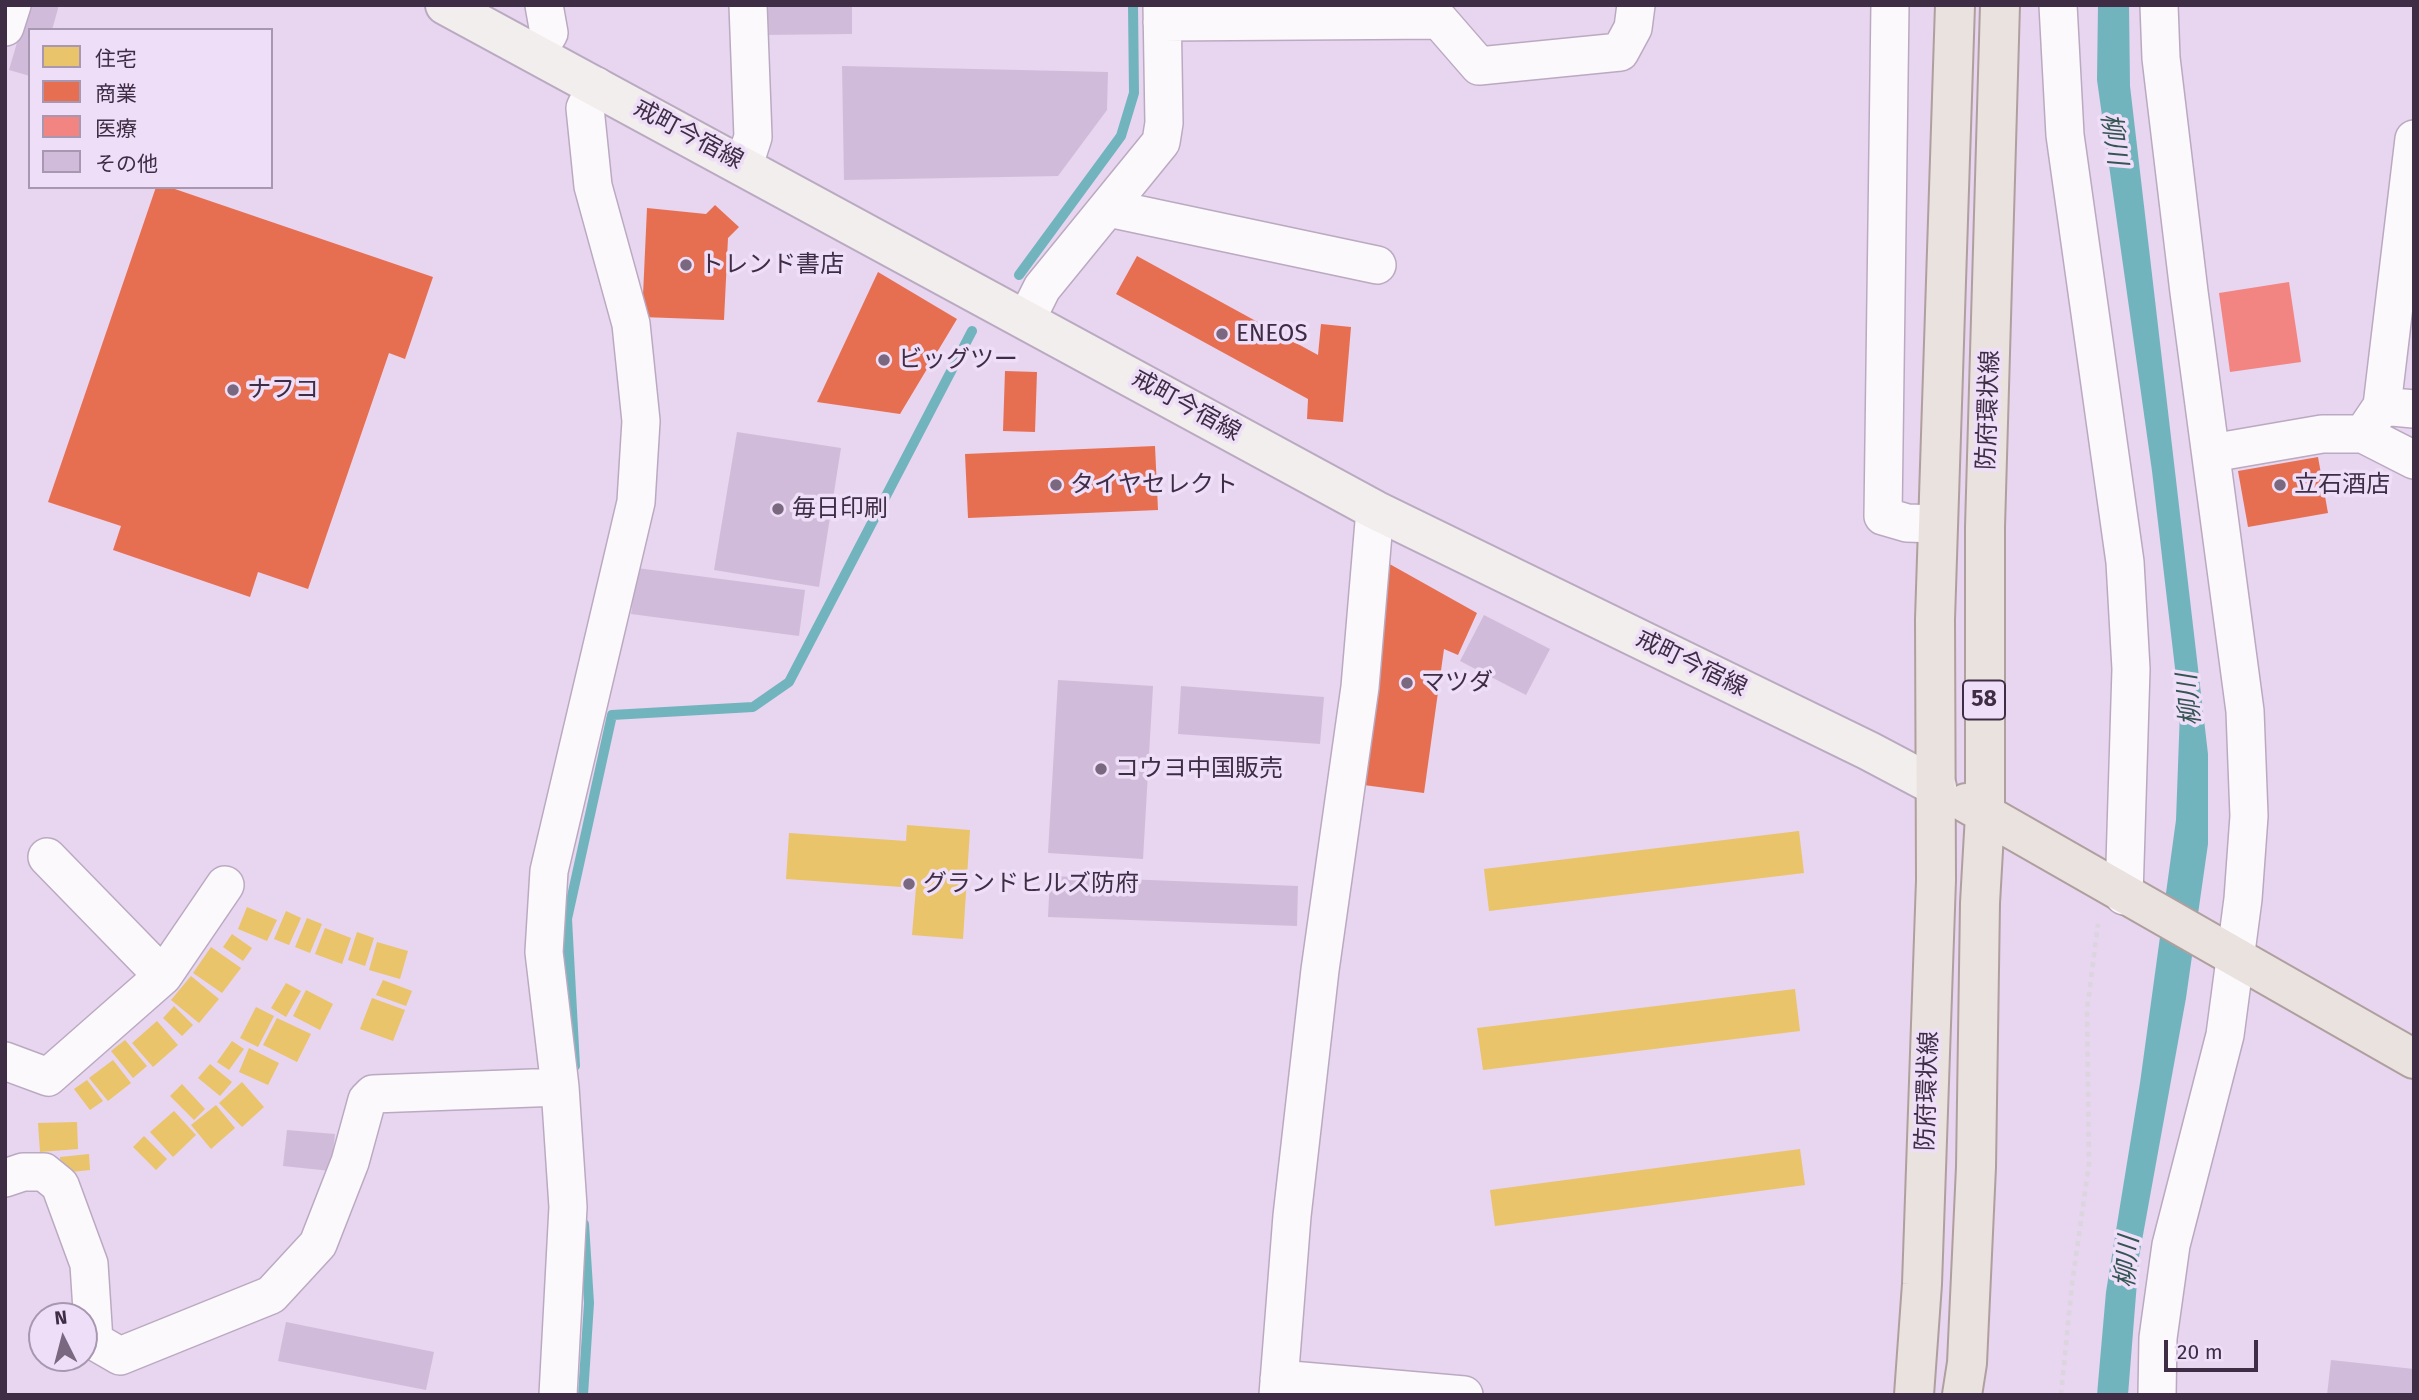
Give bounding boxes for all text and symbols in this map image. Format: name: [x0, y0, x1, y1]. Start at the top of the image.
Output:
legend: [28, 28, 273, 189]
text: 住宅: [95, 46, 137, 72]
text: 商業: [95, 81, 137, 107]
street label: 戒町今宿線: [628, 94, 748, 176]
water label: 柳川: [2094, 111, 2132, 167]
text: 医療: [95, 116, 137, 142]
text: その他: [95, 151, 158, 177]
place label: トレンド書店: [700, 251, 844, 279]
marker: トレンド書店: [678, 257, 694, 273]
place label: ENEOS: [1236, 320, 1307, 348]
marker: ENEOS: [1214, 326, 1230, 342]
place label: ビッグツー: [898, 346, 1018, 374]
street label: 防府環状線: [1973, 350, 2005, 470]
marker: ビッグツー: [876, 352, 892, 368]
street label: 戒町今宿線: [1127, 364, 1245, 448]
place label: ナフコ: [247, 376, 319, 404]
marker: ナフコ: [225, 382, 241, 398]
place label: タイヤセレクト: [1070, 471, 1238, 499]
place label: 立石酒店: [2294, 471, 2390, 499]
marker: タイヤセレクト: [1048, 477, 1064, 493]
marker: 立石酒店: [2272, 477, 2288, 493]
place label: 毎日印刷: [792, 495, 888, 523]
marker: 毎日印刷: [770, 501, 786, 517]
street label: 戒町今宿線: [1631, 625, 1751, 703]
place label: マツダ: [1421, 669, 1493, 697]
water label: 柳川: [2172, 673, 2208, 727]
marker: マツダ: [1399, 675, 1415, 691]
road number: 58: [1963, 680, 2005, 720]
place label: コウヨ中国販売: [1115, 755, 1283, 783]
marker: コウヨ中国販売: [1093, 761, 1109, 777]
place label: グランドヒルズ防府: [923, 870, 1139, 898]
marker: グランドヒルズ防府: [901, 876, 917, 892]
street label: 防府環状線: [1912, 1031, 1944, 1151]
water label: 柳川: [2110, 1235, 2146, 1289]
north arrow: [28, 1302, 98, 1372]
text: N: [53, 1306, 68, 1330]
scale bar: [2167, 1326, 2262, 1370]
text: 20 m: [2177, 1339, 2223, 1365]

